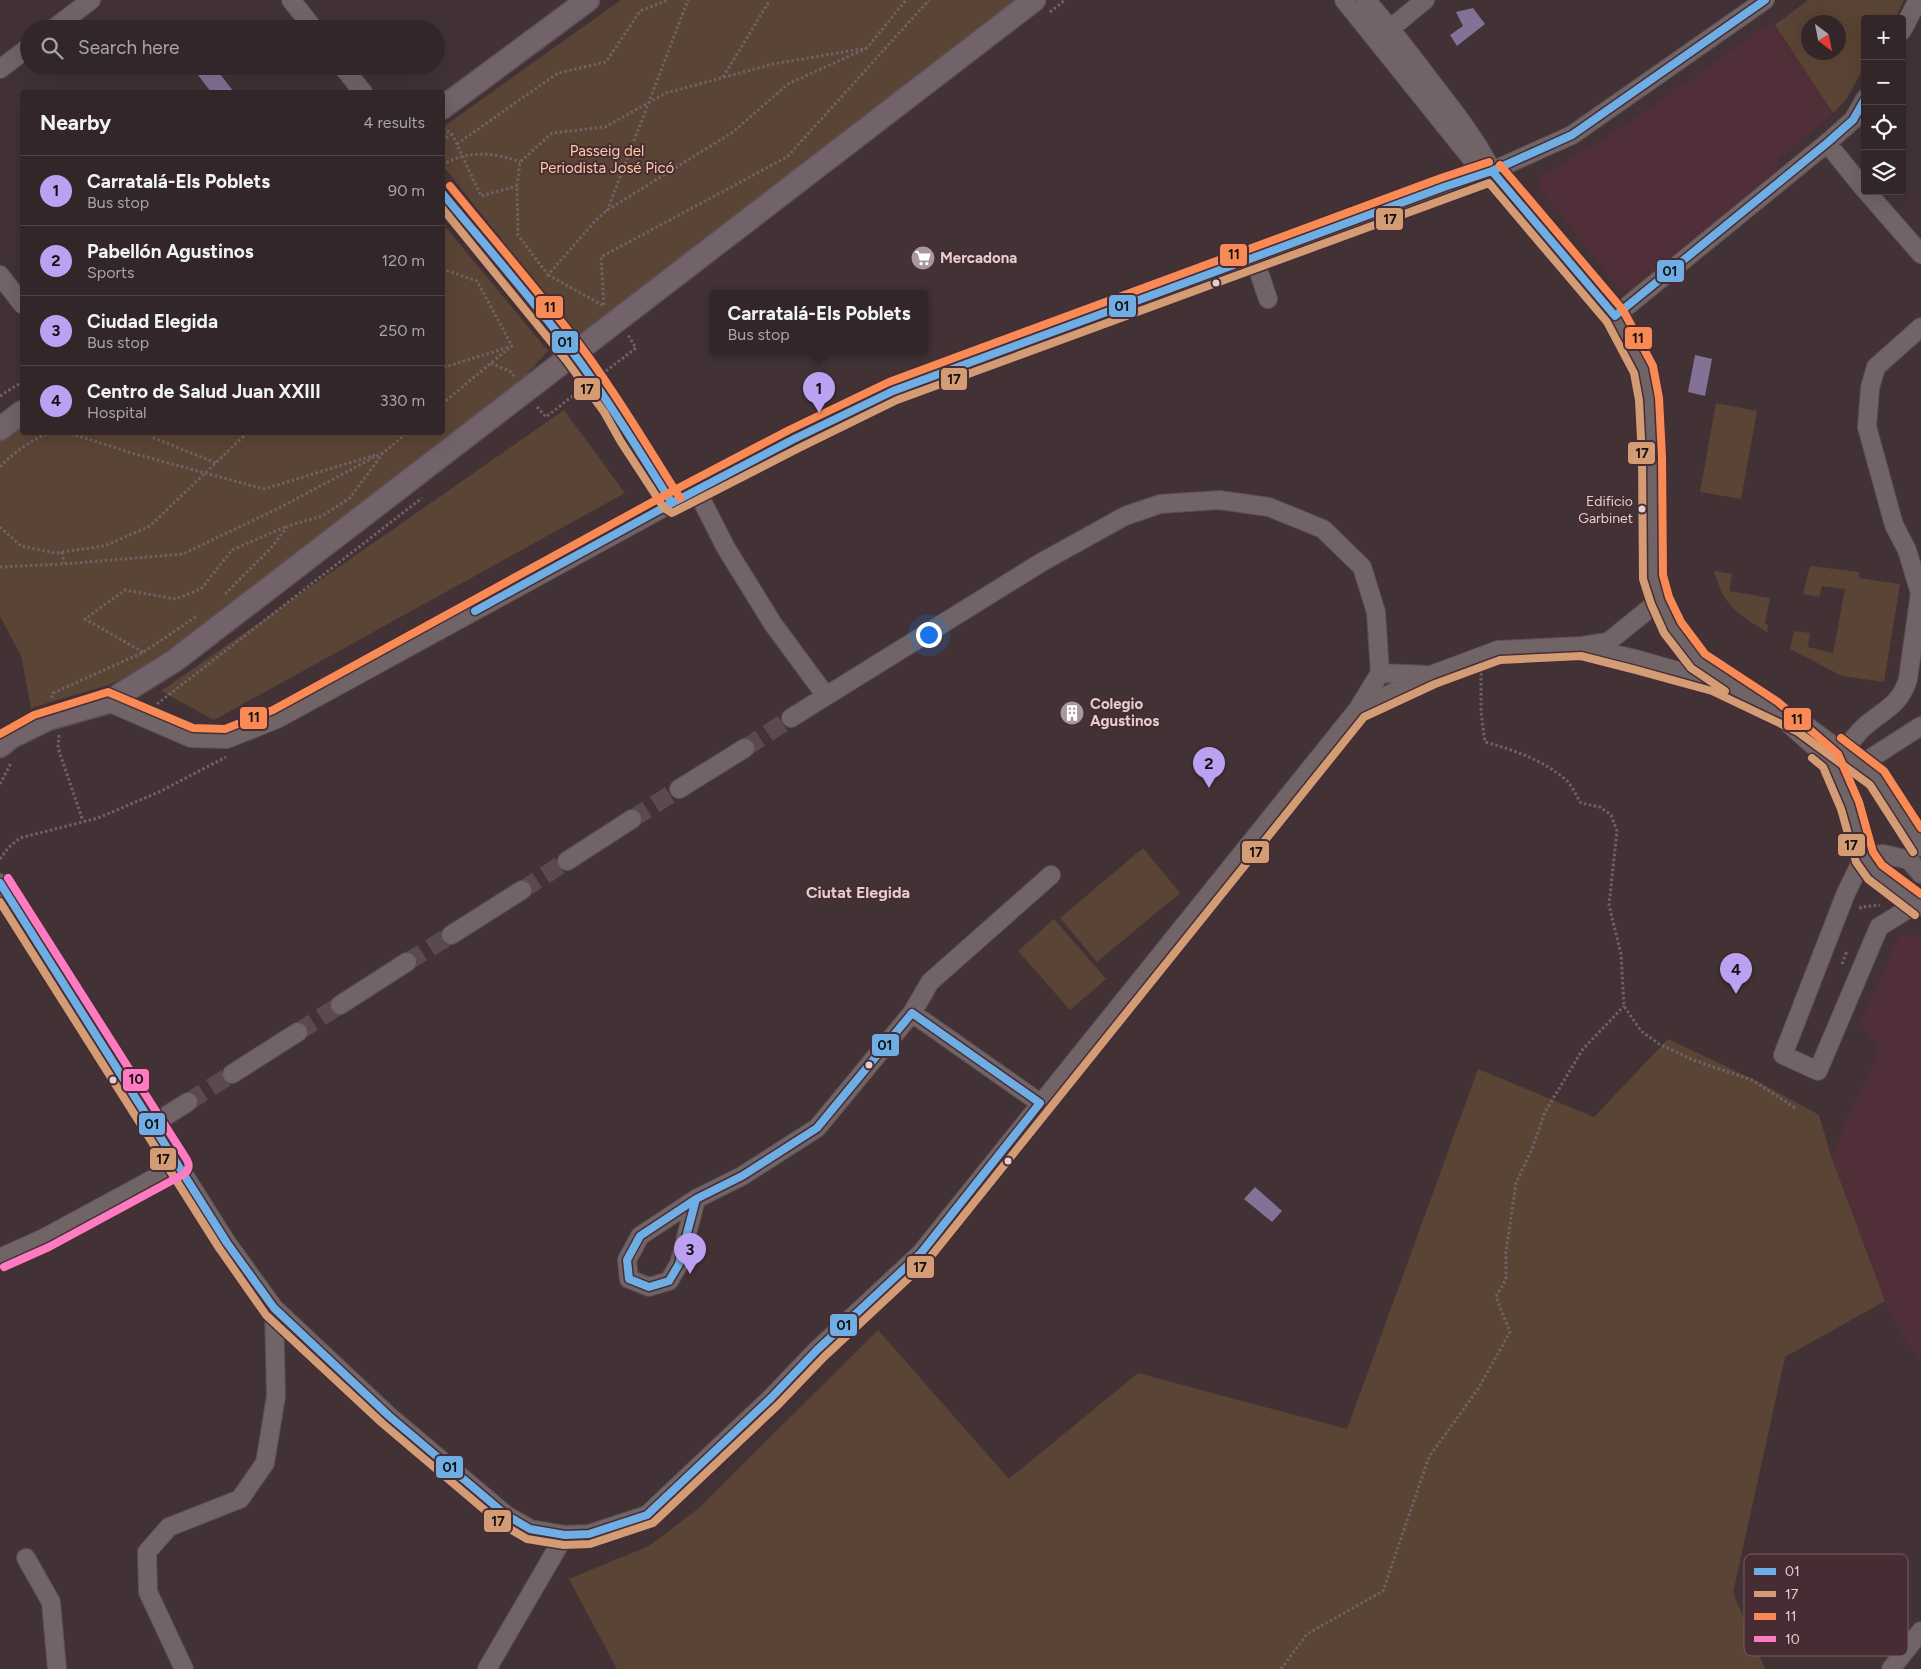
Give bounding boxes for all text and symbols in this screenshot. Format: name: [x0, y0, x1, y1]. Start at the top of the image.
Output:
north arrow: [1801, 15, 1846, 60]
map controls: [1861, 15, 1906, 195]
button: +: [1861, 15, 1906, 60]
search box: [20, 20, 445, 75]
icon: search: [38, 34, 66, 62]
text: Search here: [78, 36, 180, 59]
button: −: [1861, 60, 1906, 105]
button: locate: [1861, 105, 1906, 150]
text: Nearby: [40, 110, 111, 135]
text: 4 results: [364, 113, 425, 132]
park label: Passeig del Periodista José Picó: [540, 142, 675, 177]
button: layers: [1861, 150, 1906, 195]
text: Carratalá-Els Poblets: [87, 170, 270, 193]
text: 1: [53, 181, 59, 200]
text: 90 m: [388, 181, 425, 200]
text: Bus stop: [87, 193, 149, 212]
line badge: 17: [1375, 207, 1404, 231]
text: 17: [1383, 211, 1397, 228]
text: Pabellón Agustinos: [87, 240, 254, 263]
line badge: 11: [1219, 243, 1248, 267]
supermarket icon: Mercadona: [910, 245, 936, 271]
text: 11: [1228, 246, 1240, 263]
place label: Mercadona: [940, 249, 1017, 267]
text: 2: [51, 251, 61, 270]
text: 120 m: [382, 251, 425, 270]
line badge: 01: [1656, 259, 1685, 283]
text: Sports: [87, 263, 134, 282]
text: 01: [1663, 263, 1677, 280]
unlabelled marker: [1211, 278, 1221, 288]
popup: [710, 290, 928, 355]
line badge: 01: [1108, 294, 1137, 318]
line badge: 11: [535, 295, 564, 319]
text: 01: [1115, 298, 1129, 315]
text: 11: [544, 299, 556, 316]
text: Carratalá-Els Poblets: [727, 302, 911, 325]
text: Ciudad Elegida: [87, 310, 218, 333]
text: 3: [52, 321, 60, 340]
text: 250 m: [379, 321, 425, 340]
text: Bus stop: [727, 325, 790, 344]
line badge: 11: [1624, 326, 1653, 350]
line badge: 01: [551, 330, 579, 354]
text: 11: [1632, 330, 1644, 347]
text: Bus stop: [87, 333, 149, 352]
text: 01: [558, 334, 572, 351]
line badge: 17: [940, 367, 968, 391]
text: 17: [947, 371, 961, 388]
pin: 1: [803, 372, 835, 413]
line badge: 17: [573, 377, 601, 401]
text: Centro de Salud Juan XXIII: [87, 380, 321, 403]
text: 17: [580, 381, 594, 398]
text: 4: [51, 391, 61, 410]
text: 330 m: [380, 391, 425, 410]
text: Hospital: [87, 403, 147, 422]
line badge: 17: [1627, 441, 1656, 465]
text: 17: [1635, 445, 1649, 462]
place label: Edificio Garbinet: [1578, 493, 1633, 527]
marker: Edificio Garbinet: [1637, 504, 1647, 514]
your location: [916, 622, 942, 648]
place label: Colegio Agustinos: [1090, 695, 1159, 730]
building icon: Colegio Agustinos: [1059, 700, 1085, 726]
line badge: 11: [239, 706, 268, 730]
line badge: 11: [1783, 707, 1812, 731]
text: 11: [248, 709, 260, 726]
text: 11: [1791, 711, 1803, 728]
pin: 2: [1193, 747, 1225, 788]
line badge: 17: [1837, 833, 1866, 857]
text: 17: [1844, 837, 1858, 854]
line badge: 17: [1241, 840, 1270, 864]
text: 17: [1249, 844, 1263, 861]
district label: Ciutat Elegida: [806, 883, 910, 902]
pin: 4: [1720, 953, 1752, 994]
line badge: 01: [871, 1033, 900, 1057]
text: 01: [878, 1037, 892, 1054]
unlabelled marker: [864, 1060, 874, 1070]
line badge: 10: [122, 1068, 150, 1092]
text: 10: [129, 1071, 143, 1088]
unlabelled marker: [108, 1075, 118, 1085]
line badge: 01: [138, 1112, 166, 1136]
text: 01: [145, 1116, 159, 1133]
line badge: 17: [149, 1147, 177, 1171]
text: 17: [156, 1151, 170, 1168]
unlabelled marker: [1003, 1156, 1013, 1166]
pin: 3: [674, 1233, 706, 1274]
line badge: 17: [906, 1255, 935, 1279]
text: 17: [913, 1259, 927, 1276]
line badge: 01: [829, 1313, 858, 1337]
text: 01: [837, 1317, 851, 1334]
line badge: 01: [435, 1455, 464, 1479]
text: 01: [443, 1459, 457, 1476]
line badge: 17: [483, 1509, 512, 1533]
text: 17: [491, 1513, 505, 1530]
legend: [1744, 1554, 1908, 1656]
text: 01: [1785, 1563, 1800, 1580]
text: 17: [1785, 1586, 1799, 1603]
text: 11: [1785, 1608, 1797, 1625]
text: 10: [1785, 1631, 1800, 1648]

